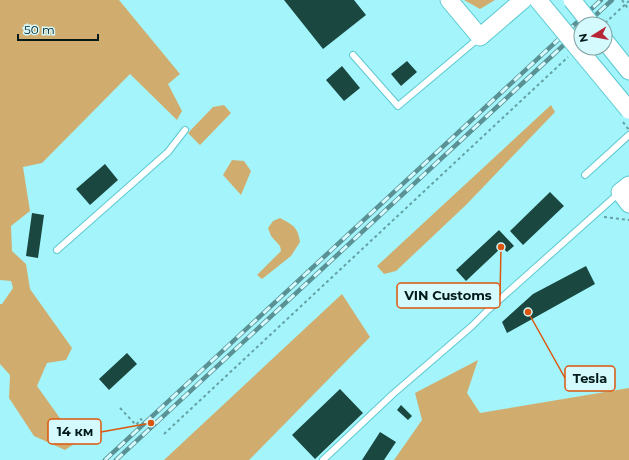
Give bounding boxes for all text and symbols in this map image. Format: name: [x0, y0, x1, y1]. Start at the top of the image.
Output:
scale bar: [18, 16, 98, 42]
north arrow: [573, 16, 613, 56]
text: 50 m: [24, 22, 55, 37]
text: N: [575, 32, 591, 44]
callout: VIN Customs: [397, 283, 500, 308]
text: VIN Customs: [403, 287, 492, 303]
callout: Tesla: [565, 366, 615, 391]
text: Tesla: [573, 370, 607, 386]
callout: 14 км: [48, 419, 101, 444]
text: 14 км: [57, 423, 93, 439]

